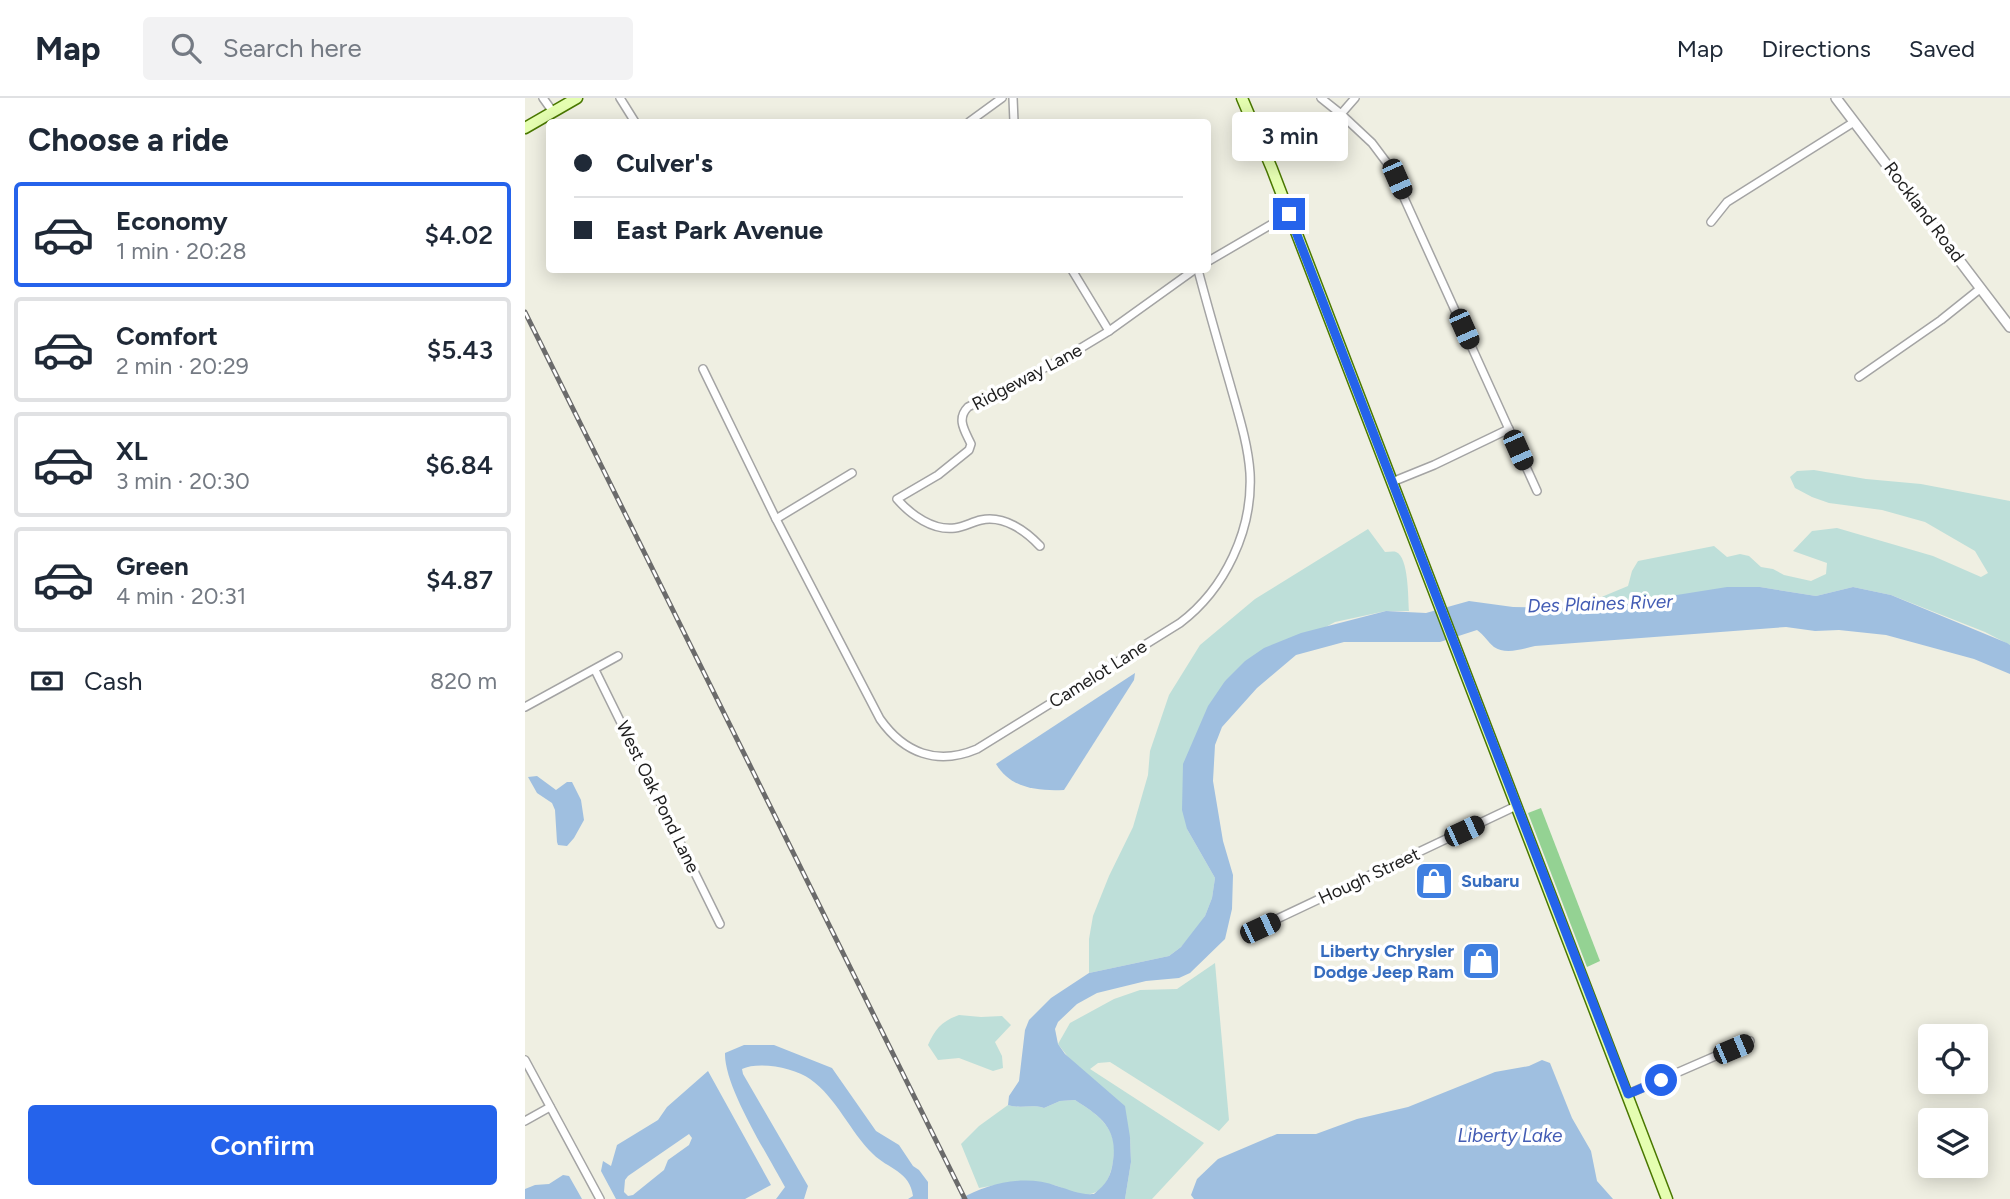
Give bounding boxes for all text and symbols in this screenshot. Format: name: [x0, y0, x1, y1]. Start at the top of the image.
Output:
search box: [143, 17, 633, 80]
text: Map: [35, 29, 101, 68]
icon: search: [167, 29, 205, 67]
text: Search here: [223, 32, 362, 64]
text: Map: [1677, 34, 1723, 63]
text: Directions: [1761, 34, 1871, 63]
text: Saved: [1909, 34, 1975, 63]
callout: 3 min: [1231, 113, 1347, 162]
text: Choose a ride: [28, 121, 229, 159]
text: 3 min: [1262, 122, 1318, 150]
text: Culver's: [616, 147, 713, 179]
car: [1379, 156, 1416, 202]
street label: Rockland Road: [1879, 158, 1969, 266]
route end: [1273, 198, 1305, 230]
icon: car: [32, 203, 95, 266]
text: Economy: [116, 205, 228, 237]
text: East Park Avenue: [616, 214, 823, 246]
text: $4.02: [425, 219, 493, 251]
text: 1 min · 20:28: [116, 237, 247, 265]
car: [1446, 306, 1483, 352]
icon: car: [32, 318, 95, 381]
text: Comfort: [116, 320, 218, 352]
text: $5.43: [427, 334, 493, 366]
street label: Ridgeway Lane: [968, 339, 1086, 415]
text: 2 min · 20:29: [116, 352, 249, 380]
car: [1500, 427, 1537, 473]
icon: car: [32, 433, 95, 496]
text: XL: [116, 435, 148, 467]
text: $6.84: [425, 449, 493, 481]
text: 3 min · 20:30: [116, 467, 250, 495]
icon: car: [32, 548, 95, 611]
text: Green: [116, 550, 189, 582]
text: $4.87: [426, 564, 493, 596]
text: 4 min · 20:31: [116, 582, 246, 610]
water label: Des Plaines River: [1527, 589, 1674, 618]
street label: Camelot Lane: [1045, 635, 1151, 713]
icon: cash: [28, 662, 66, 700]
text: Cash: [84, 665, 143, 697]
text: 820 m: [430, 667, 497, 695]
street label: West Oak Pond Lane: [612, 717, 704, 877]
car: [1441, 813, 1488, 849]
street label: Hough Street: [1315, 843, 1423, 909]
shop icon: Subaru: [1413, 860, 1455, 902]
place label: Subaru: [1461, 870, 1520, 892]
car: [1237, 910, 1284, 946]
place label: Liberty Chrysler Dodge Jeep Ram: [1313, 940, 1454, 983]
shop icon: Liberty Chrysler Dodge Jeep Ram: [1460, 940, 1502, 982]
map controls: [1918, 1024, 1988, 1178]
button: locate: [1918, 1024, 1988, 1094]
car: [1710, 1031, 1757, 1067]
route start: [1645, 1064, 1677, 1096]
button: Confirm: [28, 1105, 497, 1185]
button: layers: [1918, 1108, 1988, 1178]
water label: Liberty Lake: [1458, 1124, 1563, 1147]

